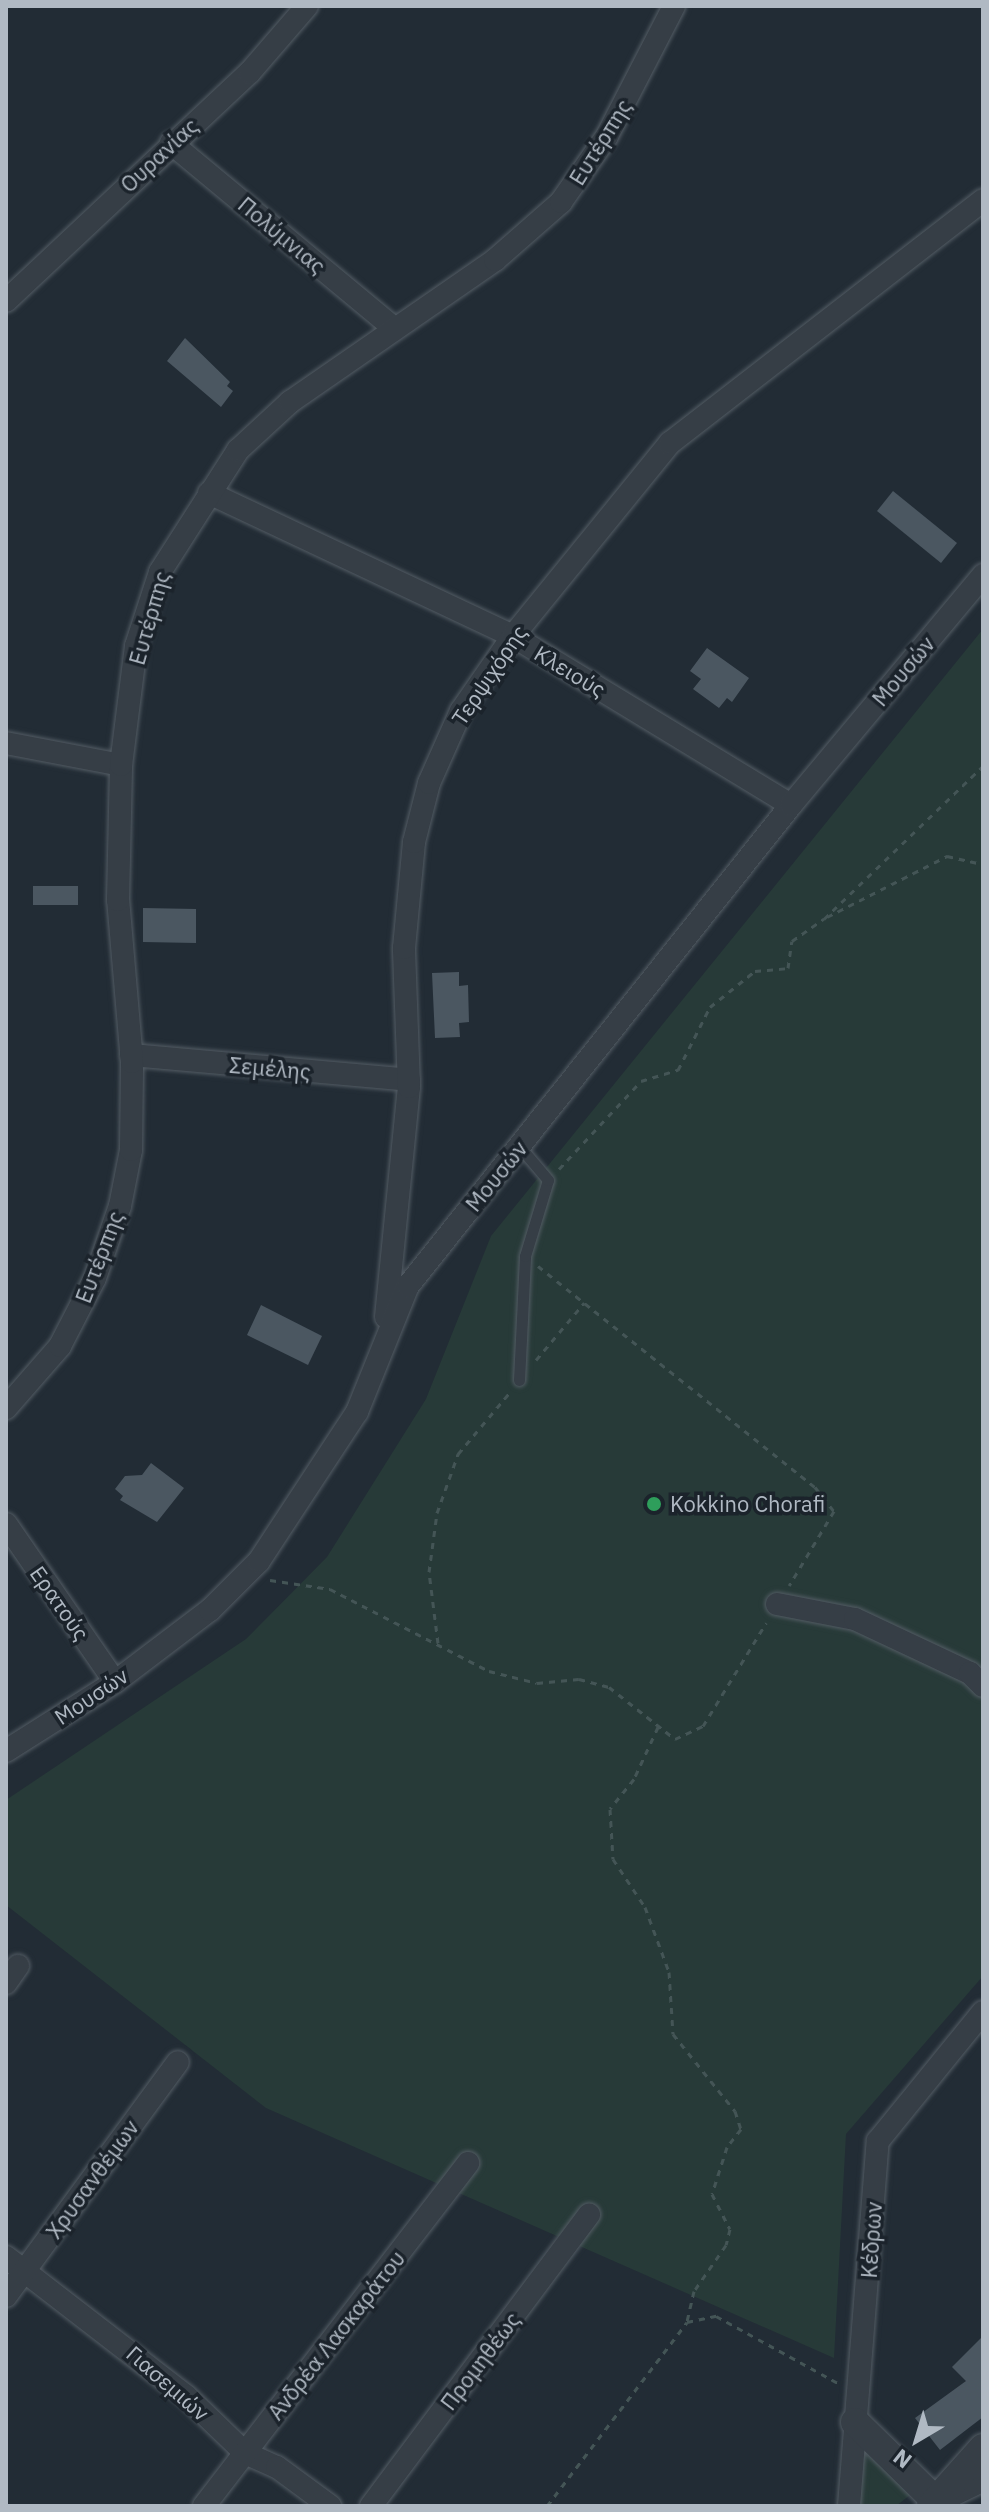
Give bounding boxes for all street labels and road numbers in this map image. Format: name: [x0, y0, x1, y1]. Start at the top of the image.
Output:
street label: Ευτέρπης: [563, 94, 637, 190]
street label: Ουρανίας: [115, 112, 203, 198]
street label: Πολύμνιας: [233, 191, 331, 279]
street label: Ευτέρπης: [123, 568, 175, 668]
street label: Τερψιχόρης: [446, 620, 532, 730]
street label: Μουσών: [866, 631, 940, 711]
street label: Κλειούς: [530, 640, 610, 702]
street label: Σεμέλης: [228, 1051, 312, 1085]
street label: Μουσών: [460, 1135, 532, 1217]
street label: Ευτέρπης: [69, 1207, 129, 1307]
street label: Ερατούς: [25, 1561, 95, 1645]
street label: Μουσών: [49, 1662, 133, 1730]
street label: Χρυσανθέμων: [40, 2115, 144, 2243]
street label: Κέδρων: [855, 2201, 887, 2279]
street label: Ανδρέα Λασκαράτου: [262, 2245, 410, 2425]
street label: Προμηθέως: [435, 2307, 525, 2415]
street label: Γιασεμιών: [121, 2340, 215, 2426]

